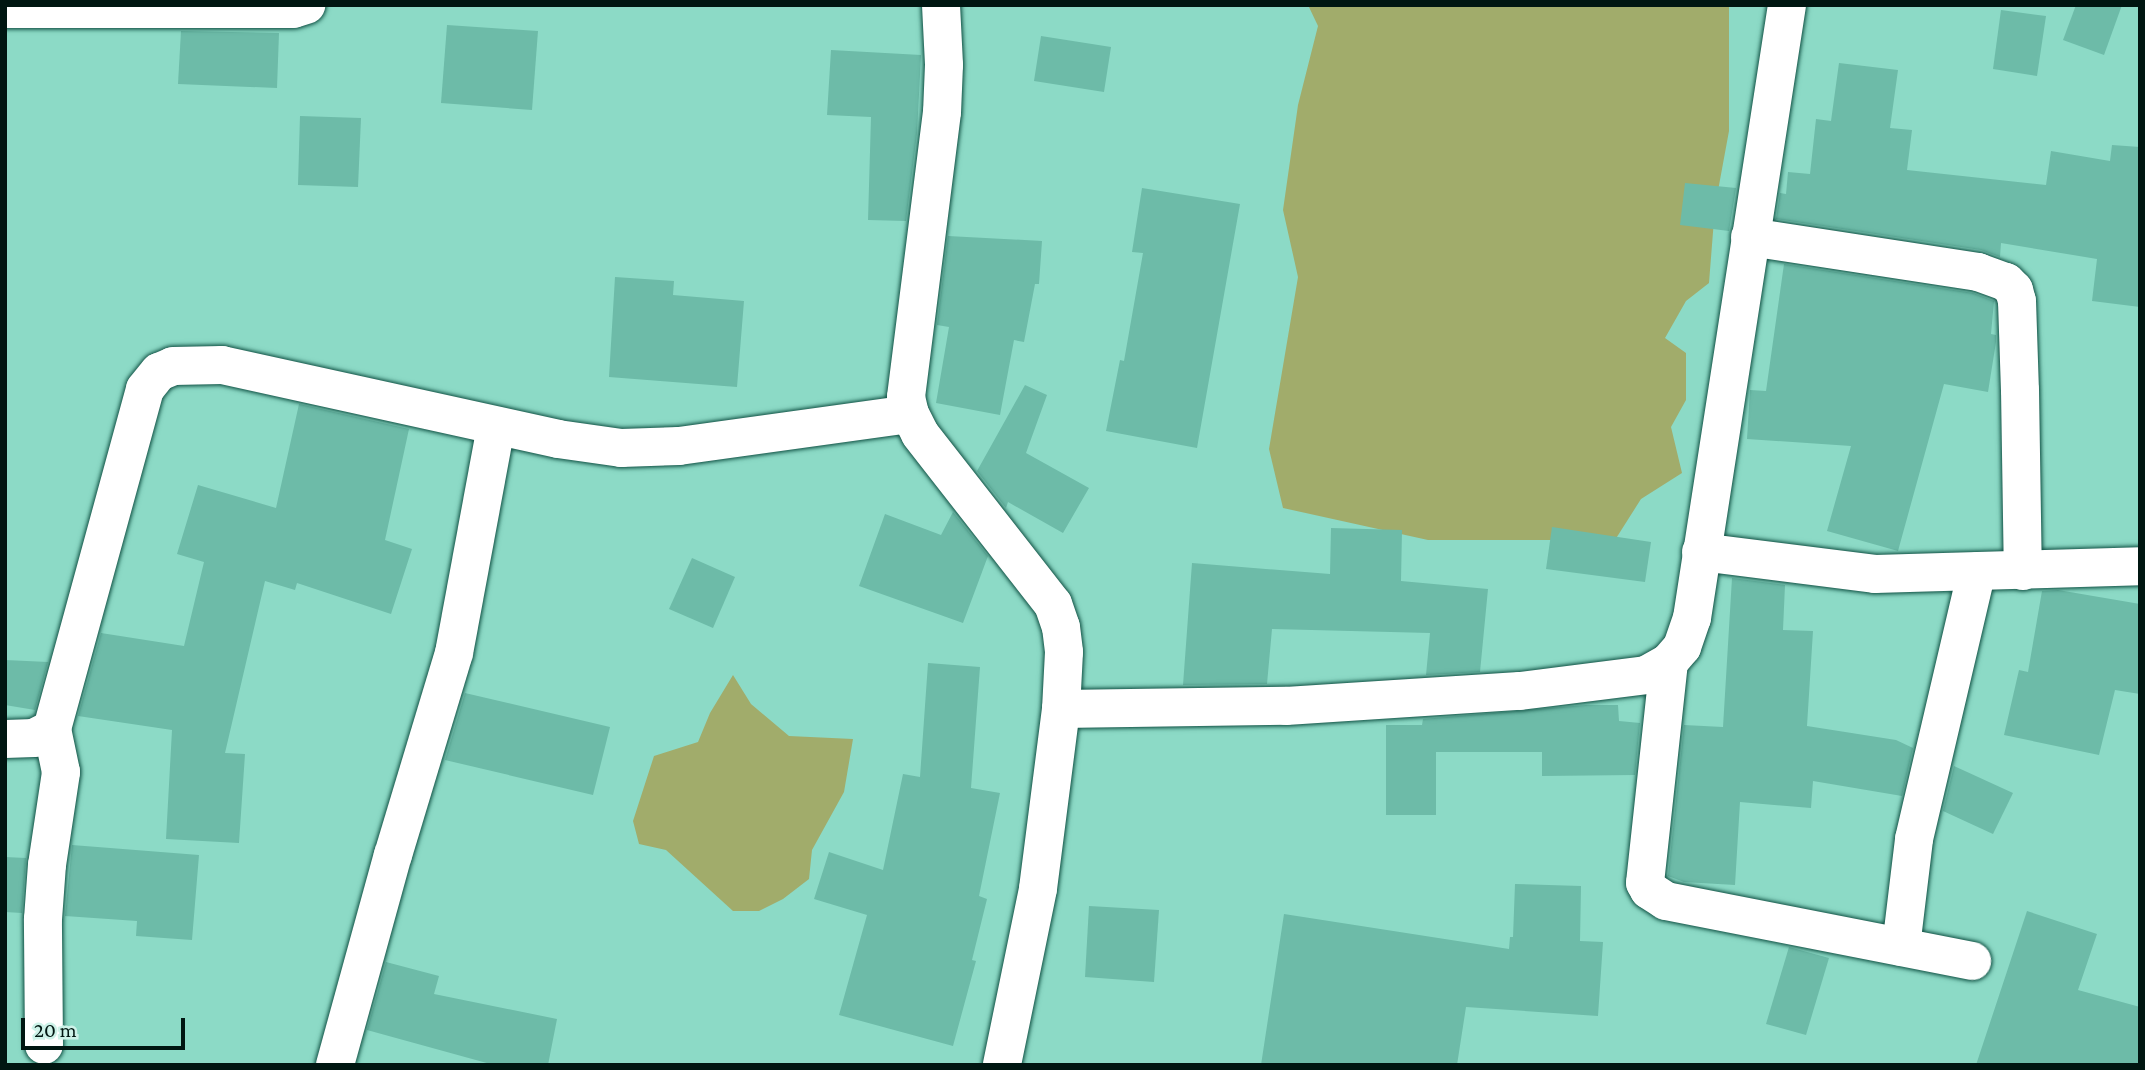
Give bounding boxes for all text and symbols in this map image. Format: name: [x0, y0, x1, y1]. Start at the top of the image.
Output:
scale bar: [24, 1004, 189, 1048]
text: 20 m: [34, 1018, 77, 1042]

